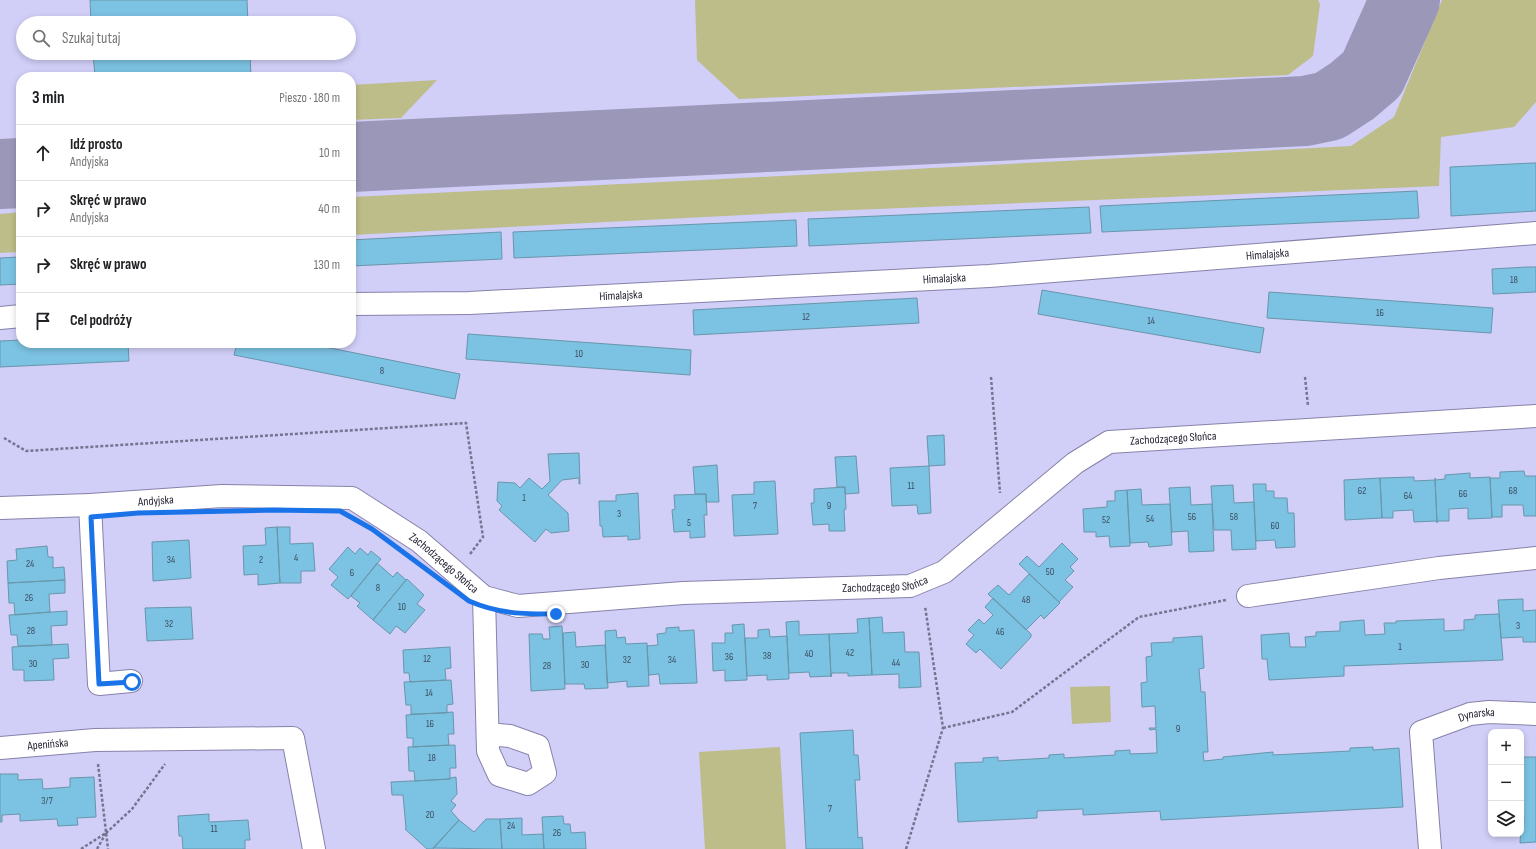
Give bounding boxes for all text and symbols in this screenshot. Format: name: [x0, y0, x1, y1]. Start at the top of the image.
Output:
search box: [16, 16, 356, 60]
icon: search: [30, 27, 52, 49]
text: Szukaj tutaj: [62, 29, 120, 48]
text: 3 min: [32, 88, 65, 108]
text: Pieszo · 180 m: [279, 90, 340, 106]
text: Idź prosto: [70, 135, 123, 154]
icon: ahead: [32, 142, 54, 164]
text: 10 m: [319, 145, 340, 161]
text: Andyjska: [70, 154, 109, 170]
text: Skręć w prawo: [70, 191, 147, 210]
icon: right: [32, 198, 54, 220]
text: 40 m: [318, 201, 340, 217]
text: Andyjska: [70, 210, 109, 226]
street label: Himalajska: [1245, 245, 1290, 263]
icon: right: [32, 254, 54, 276]
text: Skręć w prawo: [70, 255, 147, 274]
text: 130 m: [314, 257, 340, 273]
street label: Himalajska: [922, 270, 967, 287]
house number: 18: [1510, 274, 1518, 286]
street label: Himalajska: [599, 286, 643, 304]
house number: 16: [1376, 307, 1384, 319]
icon: arrive: [32, 310, 54, 332]
text: Cel podróży: [70, 311, 132, 330]
house number: 12: [802, 311, 810, 323]
house number: 14: [1147, 315, 1155, 327]
house number: 10: [575, 348, 583, 360]
house number: 8: [380, 365, 384, 377]
street label: Zachodzącego Słońca: [1130, 428, 1217, 448]
house number: 11: [908, 480, 915, 492]
house number: 62: [1358, 485, 1366, 497]
house number: 68: [1509, 485, 1517, 497]
house number: 66: [1459, 488, 1467, 500]
house number: 64: [1404, 490, 1412, 502]
street label: Andyjska: [136, 492, 175, 509]
house number: 1: [522, 492, 526, 504]
house number: 7: [753, 500, 757, 512]
house number: 9: [827, 500, 831, 512]
house number: 3: [617, 508, 621, 520]
house number: 56: [1188, 511, 1196, 523]
house number: 58: [1230, 511, 1238, 523]
house number: 54: [1146, 513, 1154, 525]
house number: 52: [1102, 514, 1110, 526]
house number: 5: [687, 517, 691, 529]
house number: 60: [1271, 520, 1279, 532]
street label: Zachodzącego Słońca: [406, 529, 482, 597]
house number: 4: [294, 552, 298, 564]
house number: 34: [167, 554, 175, 566]
house number: 2: [259, 554, 263, 566]
house number: 24: [26, 558, 34, 570]
house number: 50: [1046, 566, 1054, 578]
house number: 6: [350, 567, 354, 579]
street label: Zachodzącego Słońca: [842, 572, 930, 596]
house number: 8: [376, 582, 380, 594]
house number: 26: [25, 592, 33, 604]
house number: 48: [1022, 594, 1030, 606]
house number: 10: [398, 601, 406, 613]
route end: [547, 605, 565, 623]
house number: 32: [165, 618, 173, 630]
house number: 3: [1516, 620, 1520, 632]
house number: 28: [27, 625, 35, 637]
house number: 46: [996, 626, 1004, 638]
house number: 1: [1398, 641, 1402, 653]
house number: 42: [846, 647, 854, 659]
house number: 40: [805, 648, 813, 660]
house number: 38: [763, 650, 771, 662]
house number: 36: [725, 651, 733, 663]
house number: 12: [423, 653, 431, 665]
house number: 32: [623, 654, 631, 666]
house number: 34: [668, 654, 676, 666]
house number: 44: [892, 657, 900, 669]
house number: 30: [29, 658, 37, 670]
house number: 30: [581, 659, 589, 671]
house number: 28: [543, 660, 551, 672]
route start: [123, 673, 141, 691]
house number: 14: [425, 687, 433, 699]
street label: Dynarska: [1456, 704, 1496, 725]
house number: 16: [426, 718, 434, 730]
house number: 9: [1176, 723, 1180, 735]
map controls: [1488, 729, 1524, 837]
button: +: [1488, 729, 1524, 765]
street label: Apenińska: [26, 735, 69, 753]
house number: 18: [428, 752, 436, 764]
button: −: [1488, 765, 1524, 801]
house number: 3/7: [41, 795, 53, 807]
button: layers: [1488, 801, 1524, 837]
house number: 7: [828, 803, 832, 815]
house number: 20: [426, 809, 434, 821]
house number: 24: [507, 820, 515, 832]
house number: 11: [211, 823, 218, 835]
house number: 26: [553, 827, 561, 839]

